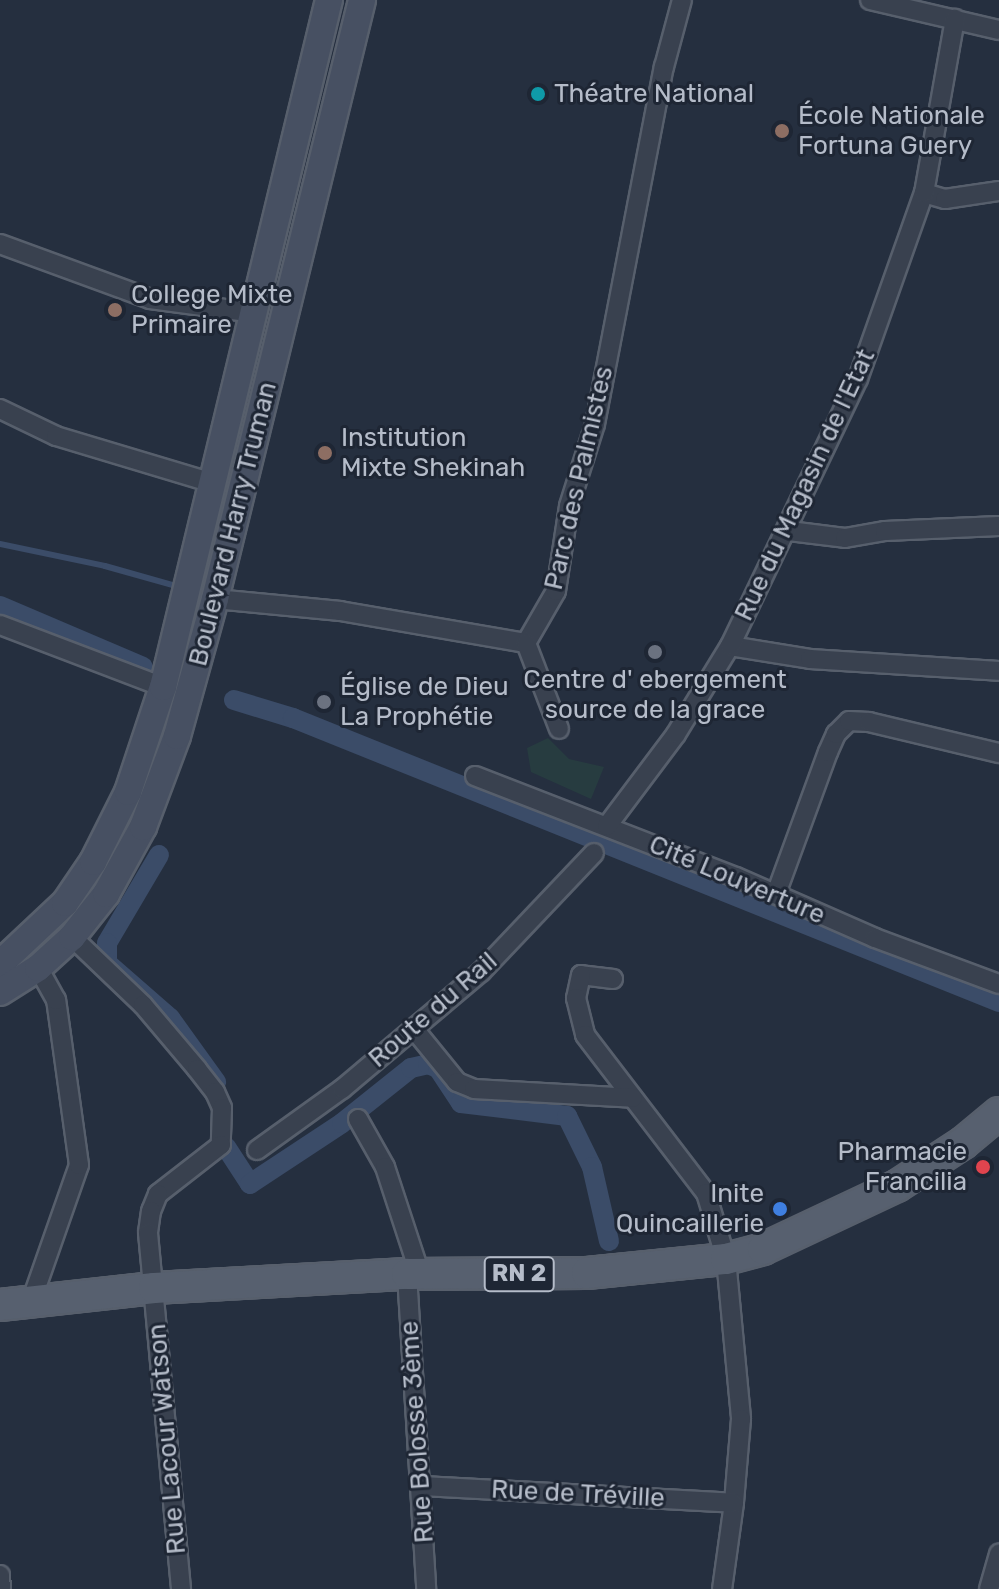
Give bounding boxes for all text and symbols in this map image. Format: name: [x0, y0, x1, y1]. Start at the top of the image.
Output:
place label: Théatre National: [554, 78, 754, 110]
marker: Théatre National: [529, 85, 547, 103]
place label: École Nationale Fortuna Guery: [798, 100, 985, 162]
marker: École Nationale Fortuna Guery: [773, 122, 791, 140]
place label: College Mixte Primaire: [131, 279, 293, 340]
marker: College Mixte Primaire: [106, 301, 124, 319]
street label: Rue du Magasin de l'Etat: [728, 344, 882, 626]
street label: Parc des Palmistes: [538, 363, 620, 593]
street label: Boulevard Harry Truman: [182, 378, 284, 670]
place label: Institution Mixte Shekinah: [341, 422, 525, 484]
marker: Institution Mixte Shekinah: [316, 444, 334, 462]
marker: Centre d' ebergement source de la grace: [646, 643, 664, 661]
place label: Centre d' ebergement source de la grace: [523, 664, 787, 726]
place label: Église de Dieu La Prophétie: [340, 671, 509, 732]
marker: Église de Dieu La Prophétie: [315, 693, 333, 711]
street label: Cité Louverture: [644, 829, 830, 931]
street label: Route du Rail: [362, 946, 504, 1074]
place label: Pharmacie Francilia: [838, 1136, 967, 1198]
marker: Pharmacie Francilia: [974, 1158, 992, 1176]
place label: Inite Quincaillerie: [616, 1178, 764, 1240]
marker: Inite Quincaillerie: [771, 1200, 789, 1218]
road number: RN 2: [483, 1254, 555, 1294]
street label: Rue Bolosse 3ème: [394, 1320, 440, 1544]
street label: Rue Lacour Watson: [141, 1322, 193, 1556]
street label: Rue de Tréville: [490, 1474, 666, 1514]

